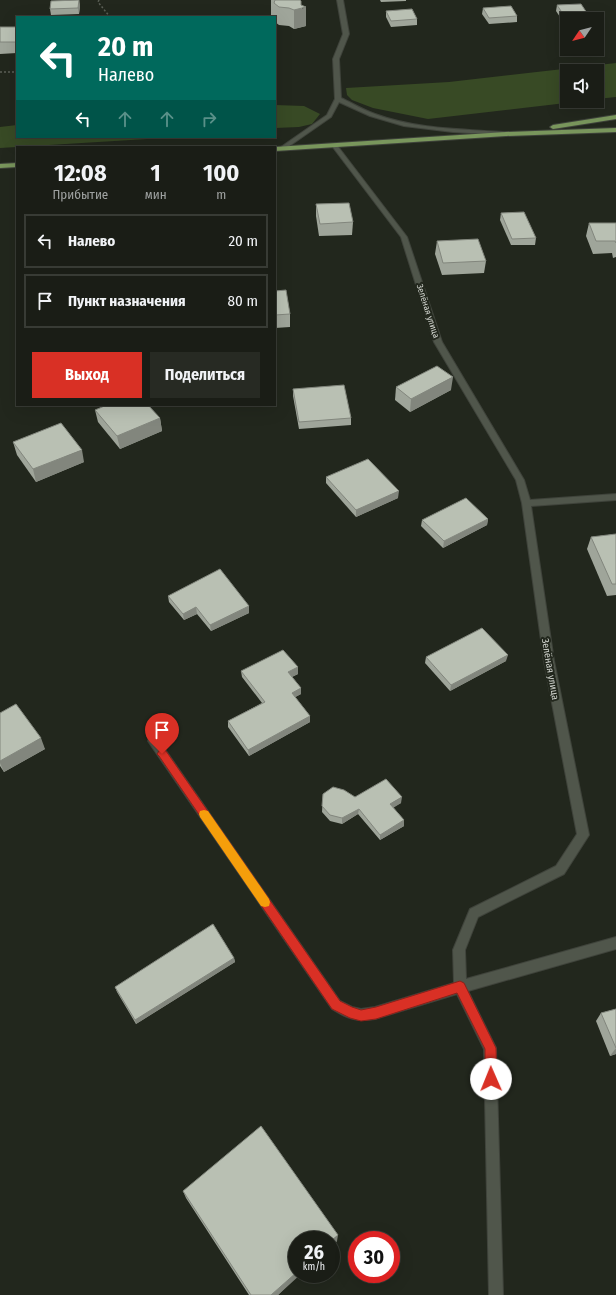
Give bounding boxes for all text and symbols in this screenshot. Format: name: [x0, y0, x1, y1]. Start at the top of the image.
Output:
north arrow: [560, 12, 604, 56]
map controls: [560, 12, 604, 108]
text: 20 m: [98, 30, 153, 63]
icon: left: [32, 32, 84, 84]
text: Налево: [98, 64, 154, 86]
button: sound: [560, 64, 604, 108]
icon: left: [72, 108, 94, 130]
icon: ahead: [114, 108, 136, 130]
icon: ahead: [156, 108, 178, 130]
icon: right: [198, 108, 220, 130]
text: 12:08: [54, 159, 107, 187]
text: 1: [151, 159, 161, 187]
text: 100: [203, 159, 239, 187]
text: Прибытие: [52, 187, 108, 202]
text: мин: [145, 187, 167, 202]
text: m: [216, 187, 226, 202]
icon: left: [34, 230, 56, 252]
text: Налево: [68, 232, 115, 250]
text: 20 m: [229, 232, 258, 250]
street label: Зелёная улица: [415, 283, 442, 340]
icon: arrive: [34, 290, 56, 312]
text: Пункт назначения: [68, 292, 186, 310]
text: 80 m: [228, 292, 258, 310]
button: Выход: [32, 352, 142, 398]
button: Поделиться: [150, 352, 260, 398]
street label: Зелёная улица: [539, 637, 561, 701]
pin: [145, 713, 179, 754]
icon: arrive: [151, 719, 173, 741]
position arrow: [470, 1058, 512, 1100]
speed limit sign: 30: [348, 1231, 400, 1283]
text: 26: [304, 1240, 324, 1264]
text: km/h: [303, 1261, 325, 1273]

